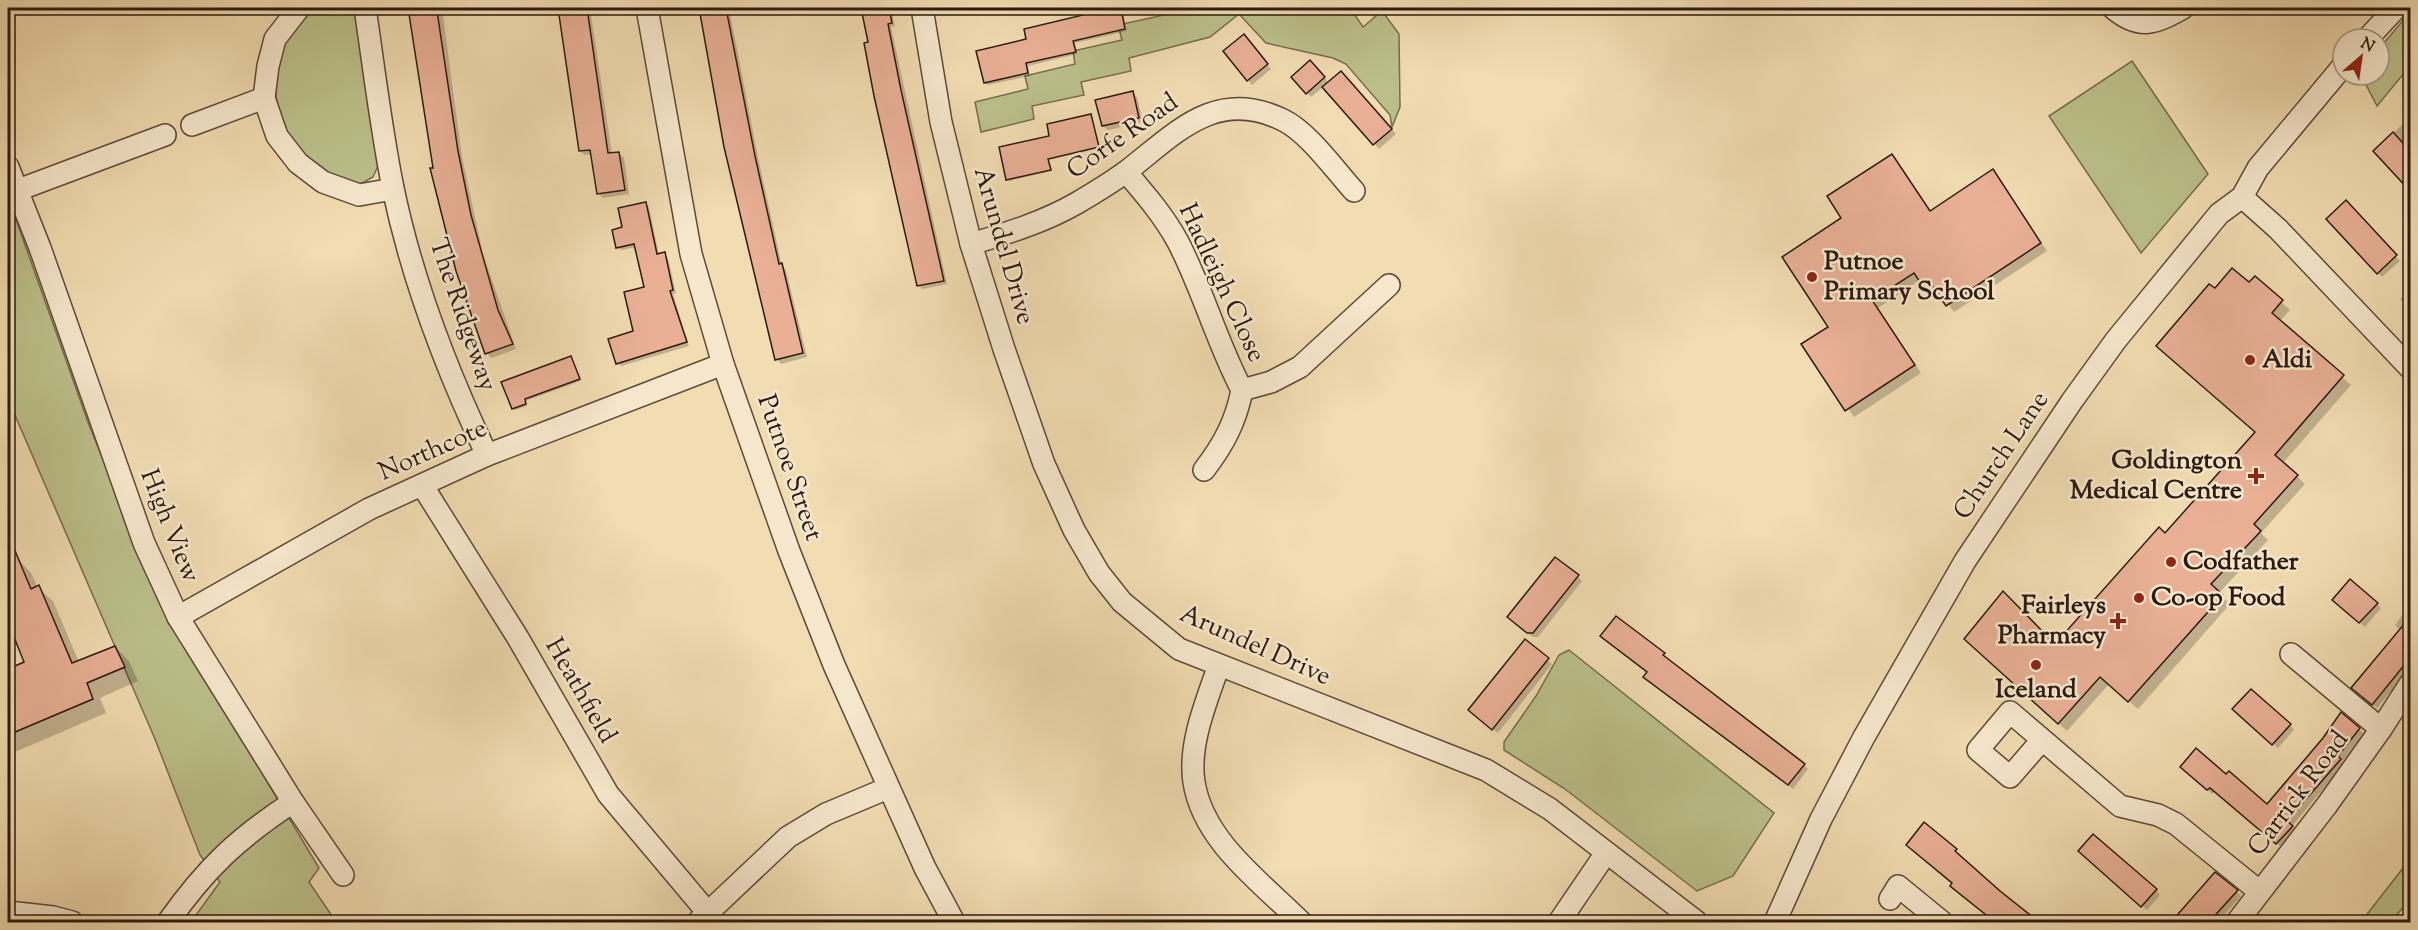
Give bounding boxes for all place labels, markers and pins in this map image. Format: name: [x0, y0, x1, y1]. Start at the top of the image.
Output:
place label: Putnoe Primary School: [1824, 244, 1995, 311]
marker: Putnoe Primary School: [1805, 270, 1819, 284]
place label: Aldi: [2262, 342, 2313, 379]
marker: Aldi: [2243, 353, 2257, 367]
place label: Goldington Medical Centre: [2070, 443, 2243, 510]
marker: Goldington Medical Centre: [2247, 467, 2265, 485]
place label: Codfather: [2183, 544, 2299, 581]
marker: Codfather: [2164, 555, 2178, 569]
place label: Co-op Food: [2151, 580, 2286, 617]
place label: Fairleys Pharmacy: [1998, 588, 2106, 655]
marker: Co-op Food: [2132, 591, 2146, 605]
marker: Fairleys Pharmacy: [2111, 614, 2125, 628]
marker: Iceland: [2029, 658, 2043, 672]
place label: Iceland: [1995, 672, 2077, 709]

